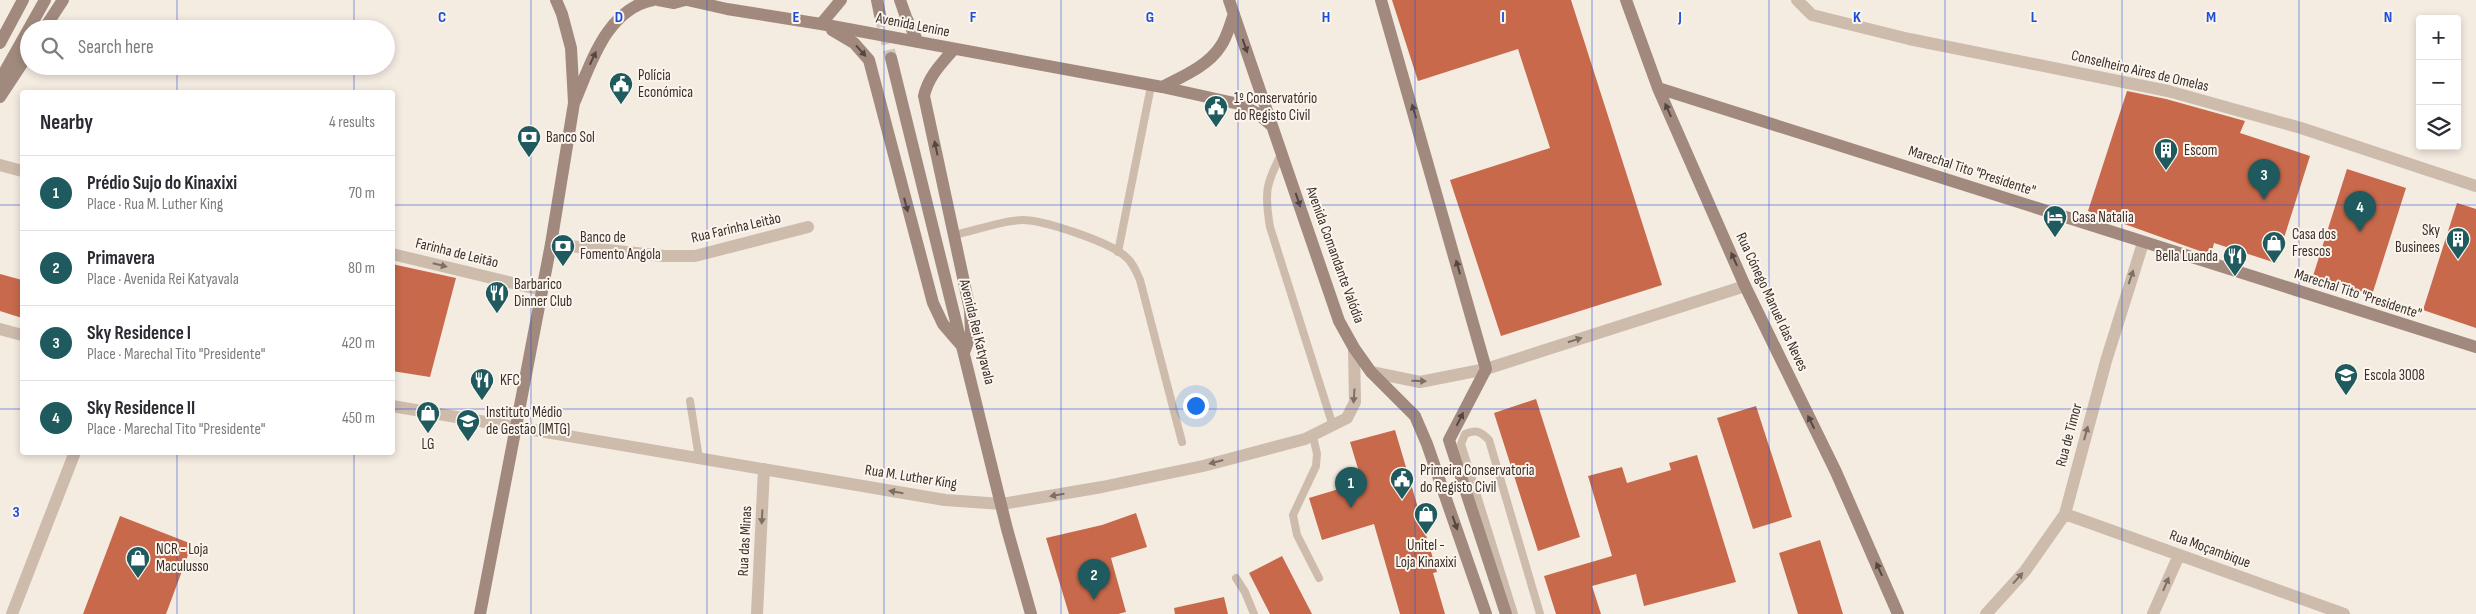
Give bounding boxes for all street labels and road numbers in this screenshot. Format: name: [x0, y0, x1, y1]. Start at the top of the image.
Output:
street label: Avenida Lenine: [874, 8, 951, 41]
street label: Conselheiro Aires de Omelas: [2069, 46, 2211, 96]
street label: Marechal Tito "Presidente": [1906, 141, 2038, 201]
street label: Avenida Comandante Valódia: [1301, 183, 1369, 326]
street label: Rua Farinha Leitào: [689, 208, 783, 248]
street label: Rua Cónego Manuel das Neves: [1732, 230, 1812, 374]
street label: Farinha de Leitão: [414, 234, 500, 272]
street label: Marechal Tito "Presidente": [2292, 264, 2424, 324]
street label: Avenida Rei Katyavala: [955, 276, 999, 387]
street label: Rua de Timor: [2051, 400, 2087, 469]
street label: Rua M. Luther King: [864, 460, 958, 494]
street label: Rua das Minas: [734, 505, 756, 577]
street label: Rua Moçambique: [2167, 525, 2253, 573]

